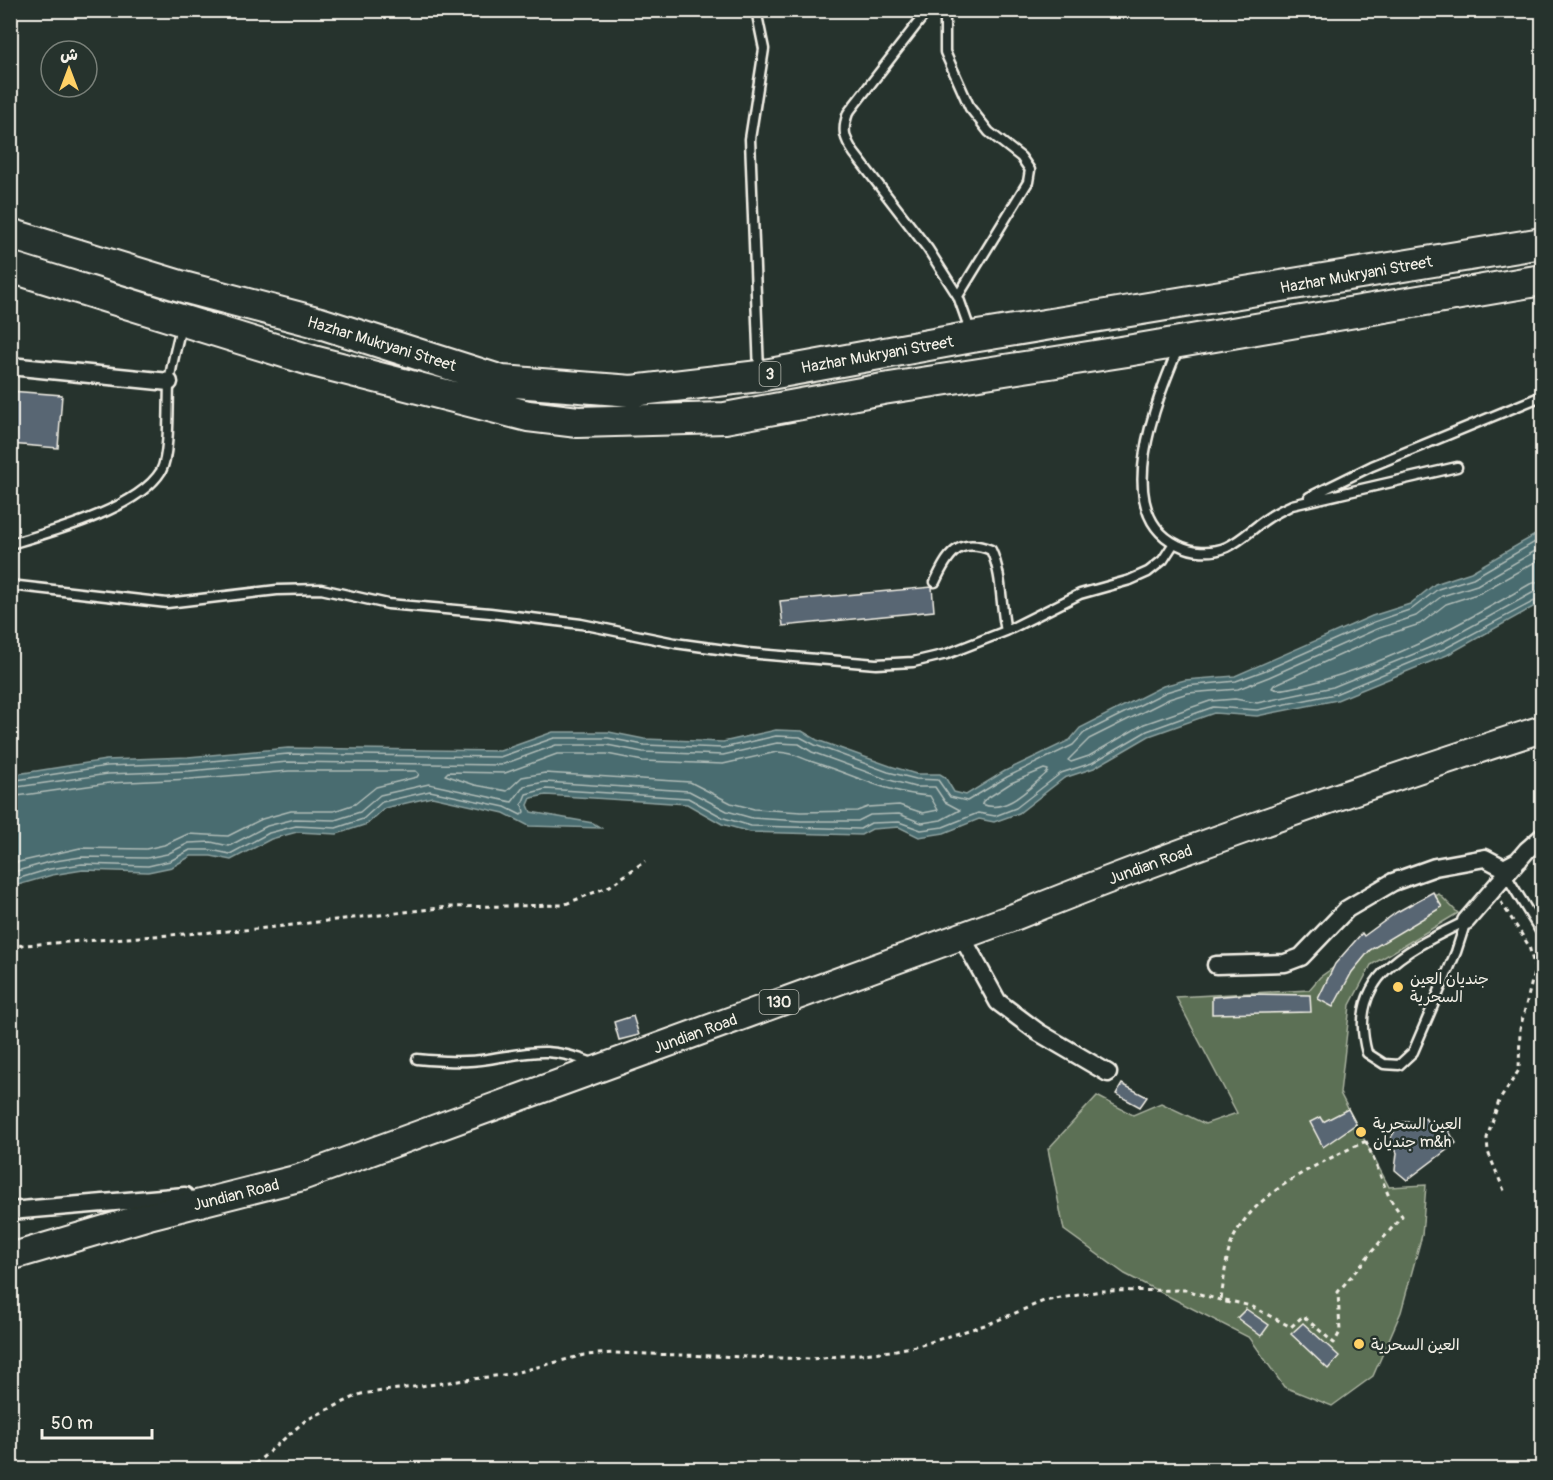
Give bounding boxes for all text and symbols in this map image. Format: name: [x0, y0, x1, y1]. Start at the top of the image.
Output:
north arrow: [39, 39, 99, 99]
text: ش: [60, 45, 78, 65]
street label: Hazhar Mukryani Street: [1278, 252, 1435, 298]
street label: Hazhar Mukryani Street: [305, 312, 459, 376]
street label: Hazhar Mukryani Street: [799, 332, 956, 378]
road number: 3: [760, 362, 780, 386]
street label: Jundian Road: [1106, 840, 1195, 889]
place label: جنديان العين السحرية: [1410, 969, 1489, 1007]
marker: جنديان العين السحرية: [1391, 980, 1405, 994]
road number: 130: [760, 990, 798, 1014]
street label: Jundian Road: [651, 1009, 740, 1058]
place label: العين السحرية جنديان m&h: [1373, 1114, 1462, 1152]
marker: العين السحرية جنديان m&h: [1354, 1125, 1368, 1139]
street label: Jundian Road: [191, 1175, 281, 1215]
place label: العين السحرية: [1371, 1335, 1460, 1355]
marker: العين السحرية: [1352, 1337, 1366, 1351]
scale bar: [42, 1402, 152, 1440]
text: 50 m: [51, 1412, 93, 1435]

